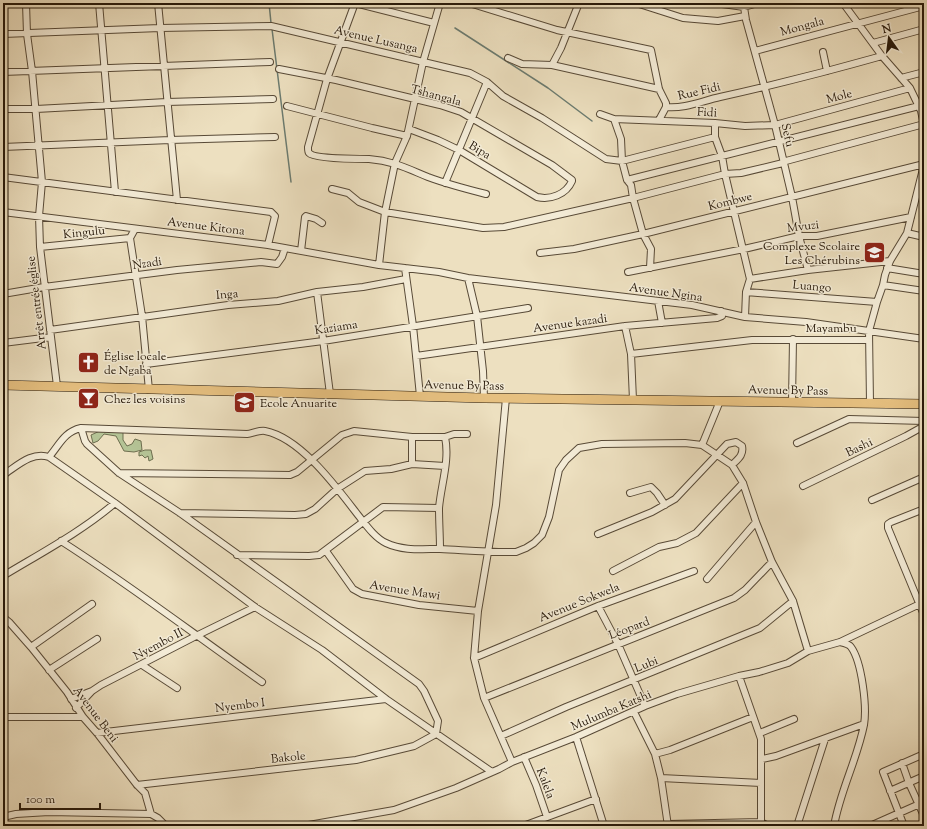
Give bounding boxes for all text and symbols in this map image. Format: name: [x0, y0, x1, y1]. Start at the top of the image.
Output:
street label: Mongala: [778, 12, 827, 41]
north arrow: [869, 18, 909, 58]
text: N: [880, 20, 893, 38]
street label: Avenue Lusanga: [332, 22, 420, 58]
street label: Rue Fidi: [676, 78, 723, 106]
street label: Tshangala: [408, 81, 464, 111]
street label: Mole: [824, 85, 855, 109]
street label: Fidi: [696, 103, 718, 123]
street label: Sefu: [776, 122, 798, 149]
street label: Bipa: [465, 137, 494, 165]
street label: Kombwe: [706, 188, 755, 216]
street label: Avenue Kitona: [166, 213, 246, 241]
street label: Mvuzi: [786, 216, 821, 238]
street label: Kingulu: [62, 222, 106, 244]
place label: Complexe Scolaire Les Chérubins: [763, 238, 860, 270]
school or university icon: Complexe Scolaire Les Chérubins: [862, 240, 888, 266]
street label: Nzadi: [131, 253, 164, 275]
street label: Arrêt entrée église: [22, 255, 52, 351]
street label: Luango: [792, 276, 833, 298]
street label: Avenue Ngina: [628, 279, 704, 307]
street label: Inga: [215, 285, 239, 305]
street label: Avenue kazadi: [532, 310, 609, 338]
street label: Kaziama: [313, 316, 359, 340]
street label: Mayambu: [805, 320, 857, 338]
place label: Église locale de Ngaba: [104, 348, 167, 380]
church icon: Église locale de Ngaba: [76, 350, 102, 376]
street label: Avenue By Pass: [424, 376, 505, 396]
street label: Avenue By Pass: [748, 381, 829, 401]
bar icon: Chez les voisins: [75, 386, 101, 412]
school or university icon: Ecole Anuarite: [232, 390, 258, 416]
place label: Chez les voisins: [104, 391, 186, 409]
place label: Ecole Anuarite: [260, 395, 337, 413]
street label: Bashi: [843, 433, 877, 462]
street label: Avenue Mawi: [368, 577, 442, 606]
street label: Avenue Sokwela: [536, 578, 623, 627]
street label: Léopard: [606, 613, 653, 645]
street label: Nyembo II: [130, 624, 187, 666]
street label: Lubi: [632, 652, 661, 678]
street label: Avenue Beni: [68, 683, 123, 747]
street label: Mulumba Katshi: [568, 686, 655, 736]
street label: Nyembo I: [214, 694, 266, 718]
street label: Bakole: [270, 747, 307, 769]
street label: Kalela: [531, 765, 559, 802]
scale bar: [20, 785, 100, 811]
text: 100 m: [26, 791, 55, 809]

